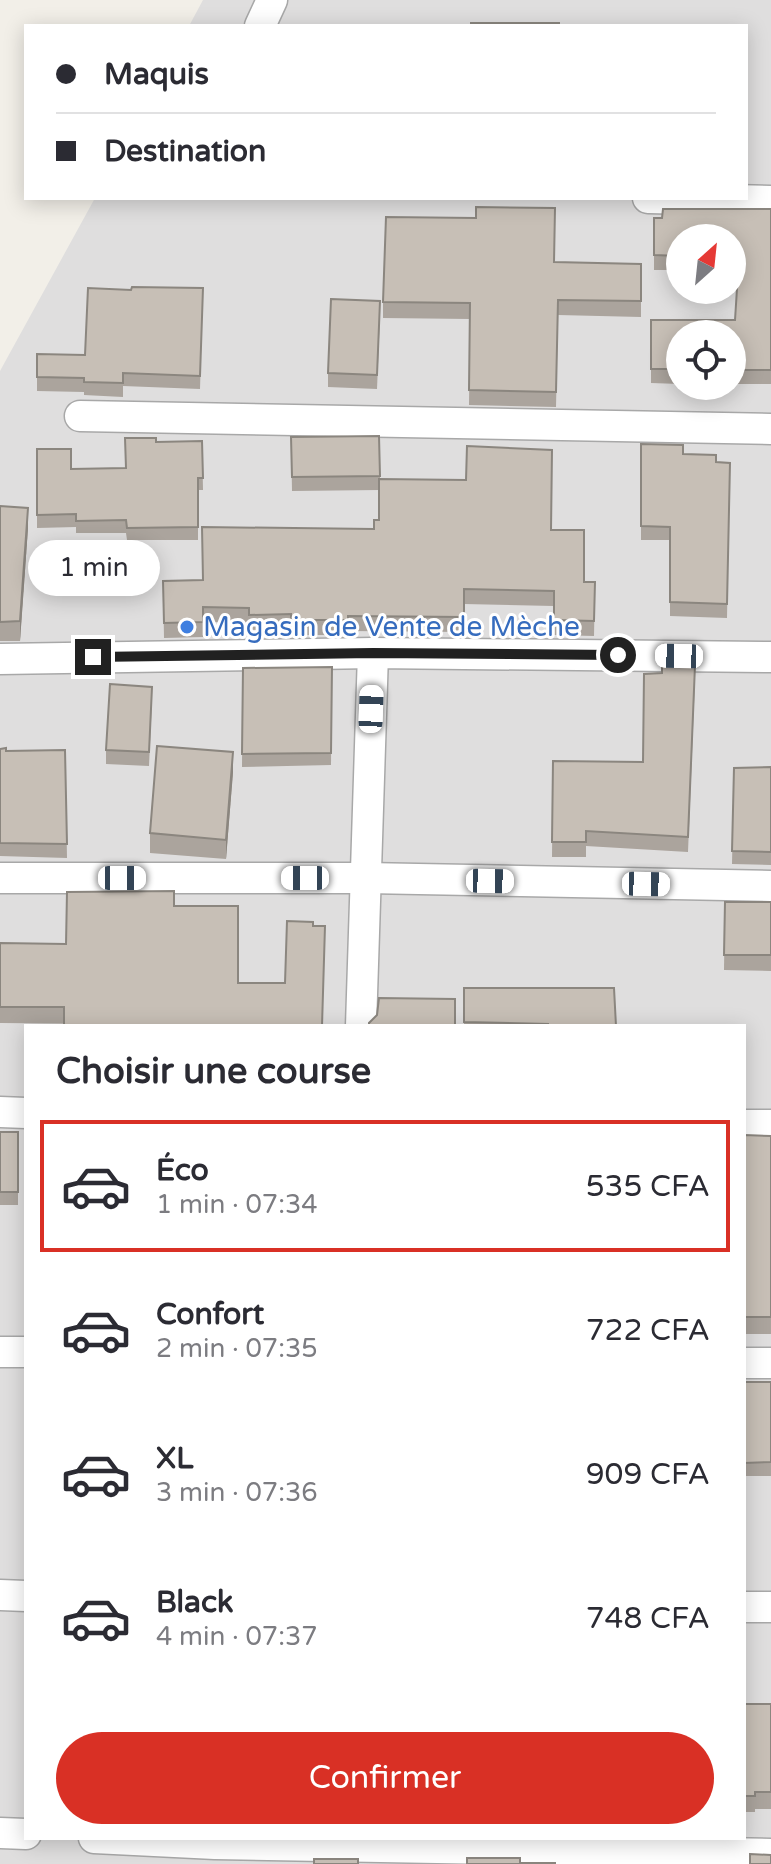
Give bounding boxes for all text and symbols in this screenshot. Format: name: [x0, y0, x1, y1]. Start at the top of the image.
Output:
text: Maquis: [104, 56, 209, 93]
text: Destination: [104, 133, 266, 170]
north arrow: [666, 224, 746, 304]
map controls: [666, 224, 746, 400]
button: locate: [666, 320, 746, 400]
callout: 1 min: [27, 541, 159, 597]
text: 1 min: [59, 552, 129, 583]
place label: Magasin de Vente de Mèche: [203, 610, 580, 644]
marker: Magasin de Vente de Mèche: [178, 618, 196, 636]
route start: [600, 637, 636, 673]
route end: [75, 639, 111, 675]
car: [655, 644, 703, 668]
car: [358, 685, 384, 733]
car: [98, 866, 146, 890]
car: [281, 866, 329, 890]
car: [466, 869, 514, 893]
car: [622, 872, 670, 896]
text: Choisir une course: [56, 1050, 371, 1093]
icon: car: [60, 1150, 132, 1222]
text: Éco: [156, 1152, 209, 1189]
text: 535 CFA: [586, 1168, 710, 1205]
text: 1 min · 07:34: [156, 1189, 318, 1220]
icon: car: [60, 1294, 132, 1366]
text: Confort: [156, 1296, 264, 1333]
text: 722 CFA: [586, 1312, 710, 1349]
text: 2 min · 07:35: [156, 1333, 318, 1364]
icon: car: [60, 1438, 132, 1510]
text: XL: [156, 1440, 193, 1477]
text: 909 CFA: [586, 1456, 710, 1493]
text: 3 min · 07:36: [156, 1477, 318, 1508]
icon: car: [60, 1582, 132, 1654]
text: Black: [156, 1584, 233, 1621]
text: 748 CFA: [586, 1600, 710, 1637]
text: 4 min · 07:37: [156, 1621, 318, 1652]
button: Confirmer: [56, 1732, 714, 1824]

